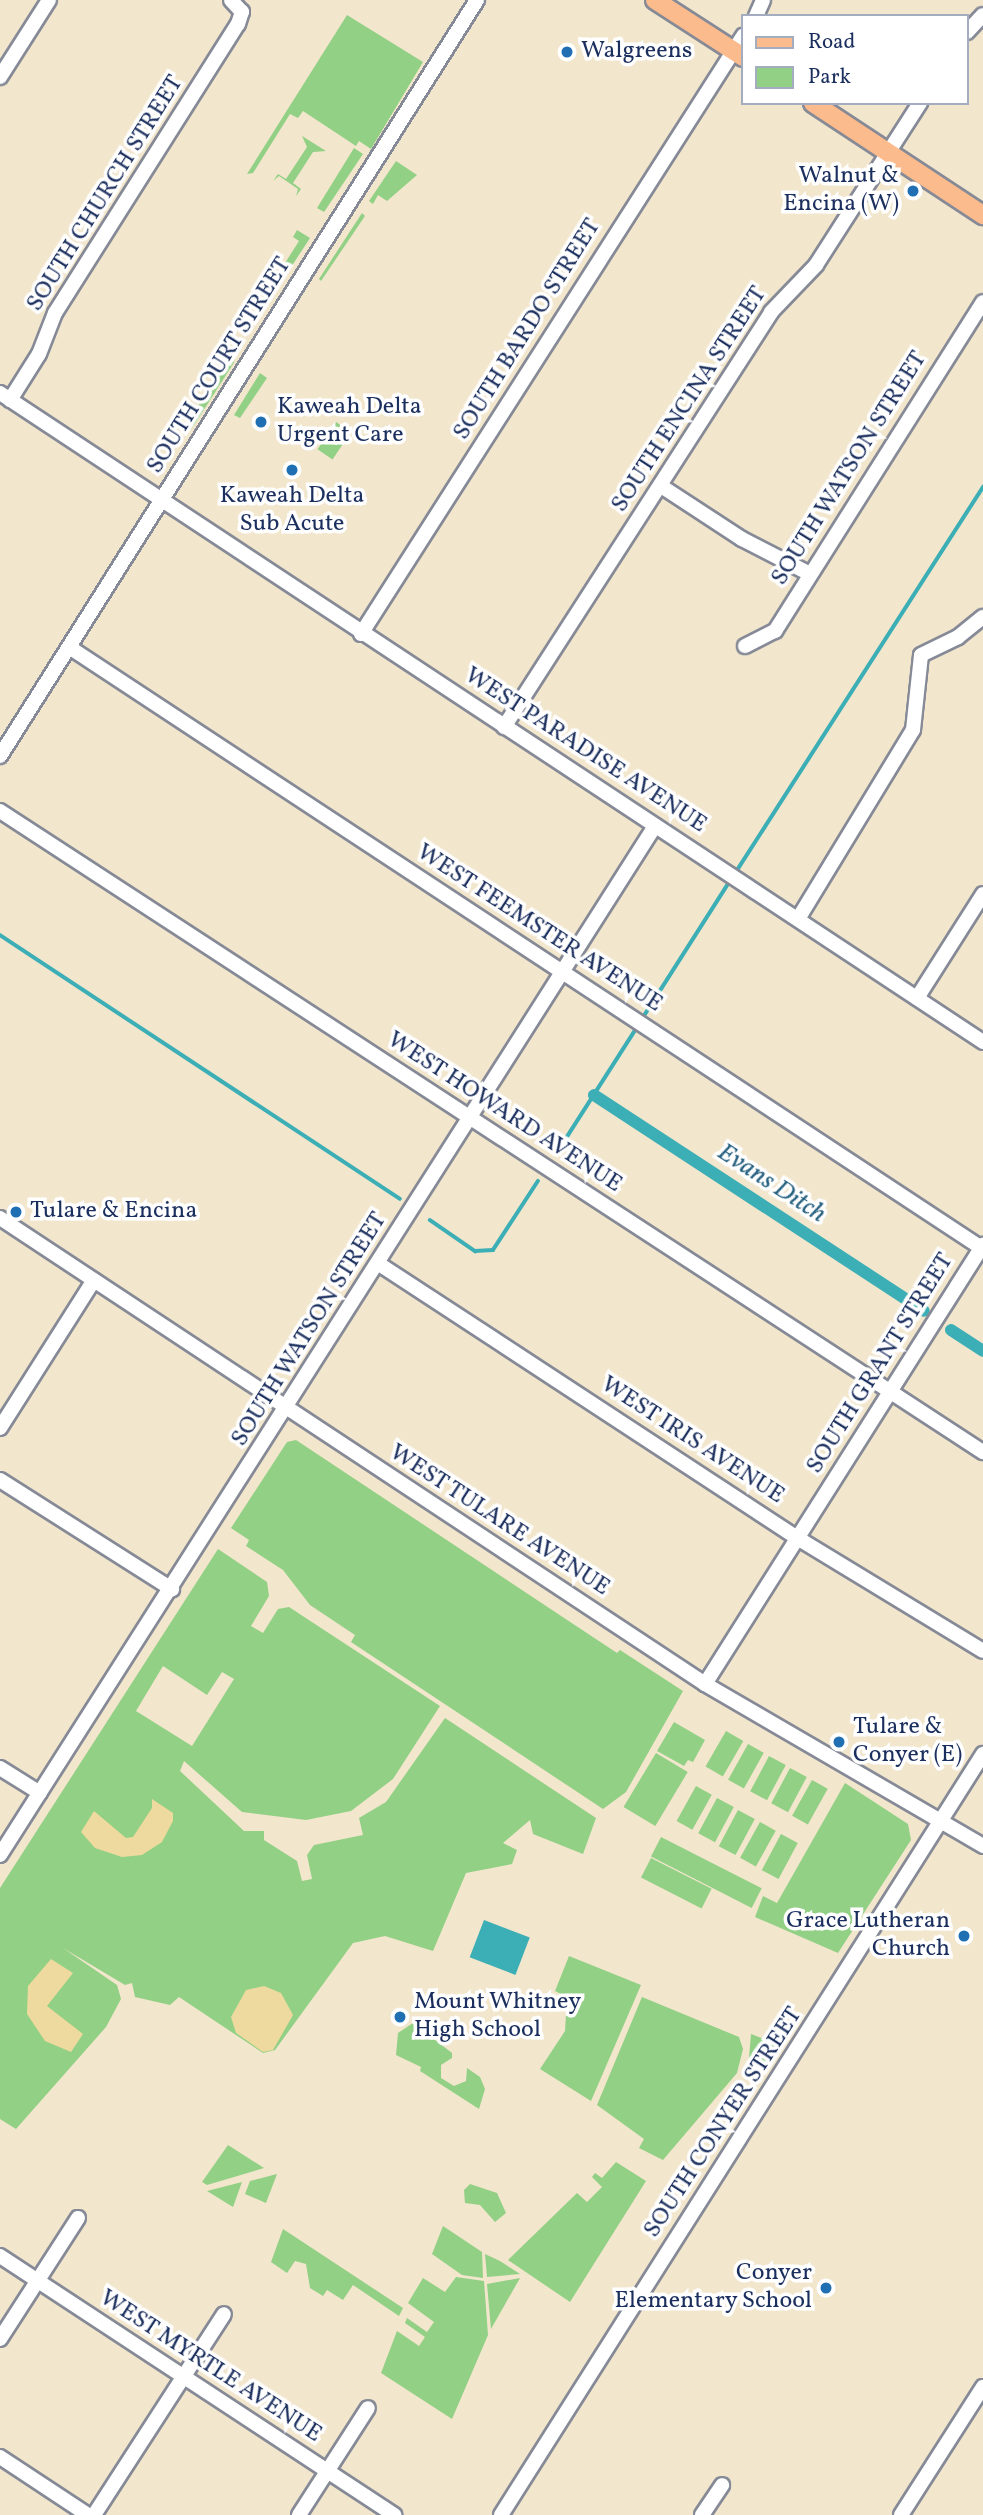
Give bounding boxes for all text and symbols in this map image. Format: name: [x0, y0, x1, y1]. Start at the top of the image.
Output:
legend: [741, 14, 969, 105]
text: Road: [808, 28, 855, 57]
place label: Walgreens: [581, 38, 692, 66]
marker: Walgreens: [559, 44, 575, 60]
text: Park: [808, 63, 851, 92]
street label: SOUTH CHURCH STREET: [22, 71, 190, 317]
place label: Walnut & Encina (W): [783, 163, 899, 219]
marker: Walnut & Encina (W): [905, 183, 921, 199]
street label: SOUTH BARDO STREET: [448, 214, 608, 446]
street label: SOUTH COURT STREET: [141, 252, 299, 480]
street label: SOUTH ENCINA STREET: [606, 282, 774, 518]
street label: SOUTH WATSON STREET: [766, 346, 934, 592]
place label: Kaweah Delta Urgent Care: [277, 394, 422, 450]
marker: Kaweah Delta Urgent Care: [251, 412, 271, 432]
marker: Kaweah Delta Sub Acute: [282, 460, 302, 480]
place label: Kaweah Delta Sub Acute: [220, 483, 364, 539]
street label: WEST PARADISE AVENUE: [458, 662, 712, 840]
street label: WEST FEEMSTER AVENUE: [410, 838, 668, 1020]
street label: WEST HOWARD AVENUE: [381, 1026, 627, 1200]
water label: Evans Ditch: [711, 1137, 831, 1231]
place label: Tulare & Encina: [30, 1198, 197, 1226]
marker: Tulare & Encina: [8, 1204, 24, 1220]
street label: SOUTH WATSON STREET: [226, 1207, 394, 1453]
street label: SOUTH GRANT STREET: [801, 1248, 961, 1480]
street label: WEST IRIS AVENUE: [595, 1371, 789, 1511]
street label: WEST TULARE AVENUE: [383, 1439, 615, 1603]
place label: Tulare & Conyer (E): [853, 1714, 962, 1770]
marker: Tulare & Conyer (E): [831, 1734, 847, 1750]
place label: Grace Lutheran Church: [786, 1908, 950, 1964]
marker: Grace Lutheran Church: [956, 1928, 972, 1944]
place label: Mount Whitney High School: [414, 1989, 582, 2045]
street label: SOUTH CONYER STREET: [639, 2002, 809, 2244]
marker: Mount Whitney High School: [392, 2009, 408, 2025]
place label: Conyer Elementary School: [614, 2260, 812, 2316]
marker: Conyer Elementary School: [818, 2280, 834, 2296]
street label: WEST MYRTLE AVENUE: [93, 2284, 327, 2450]

